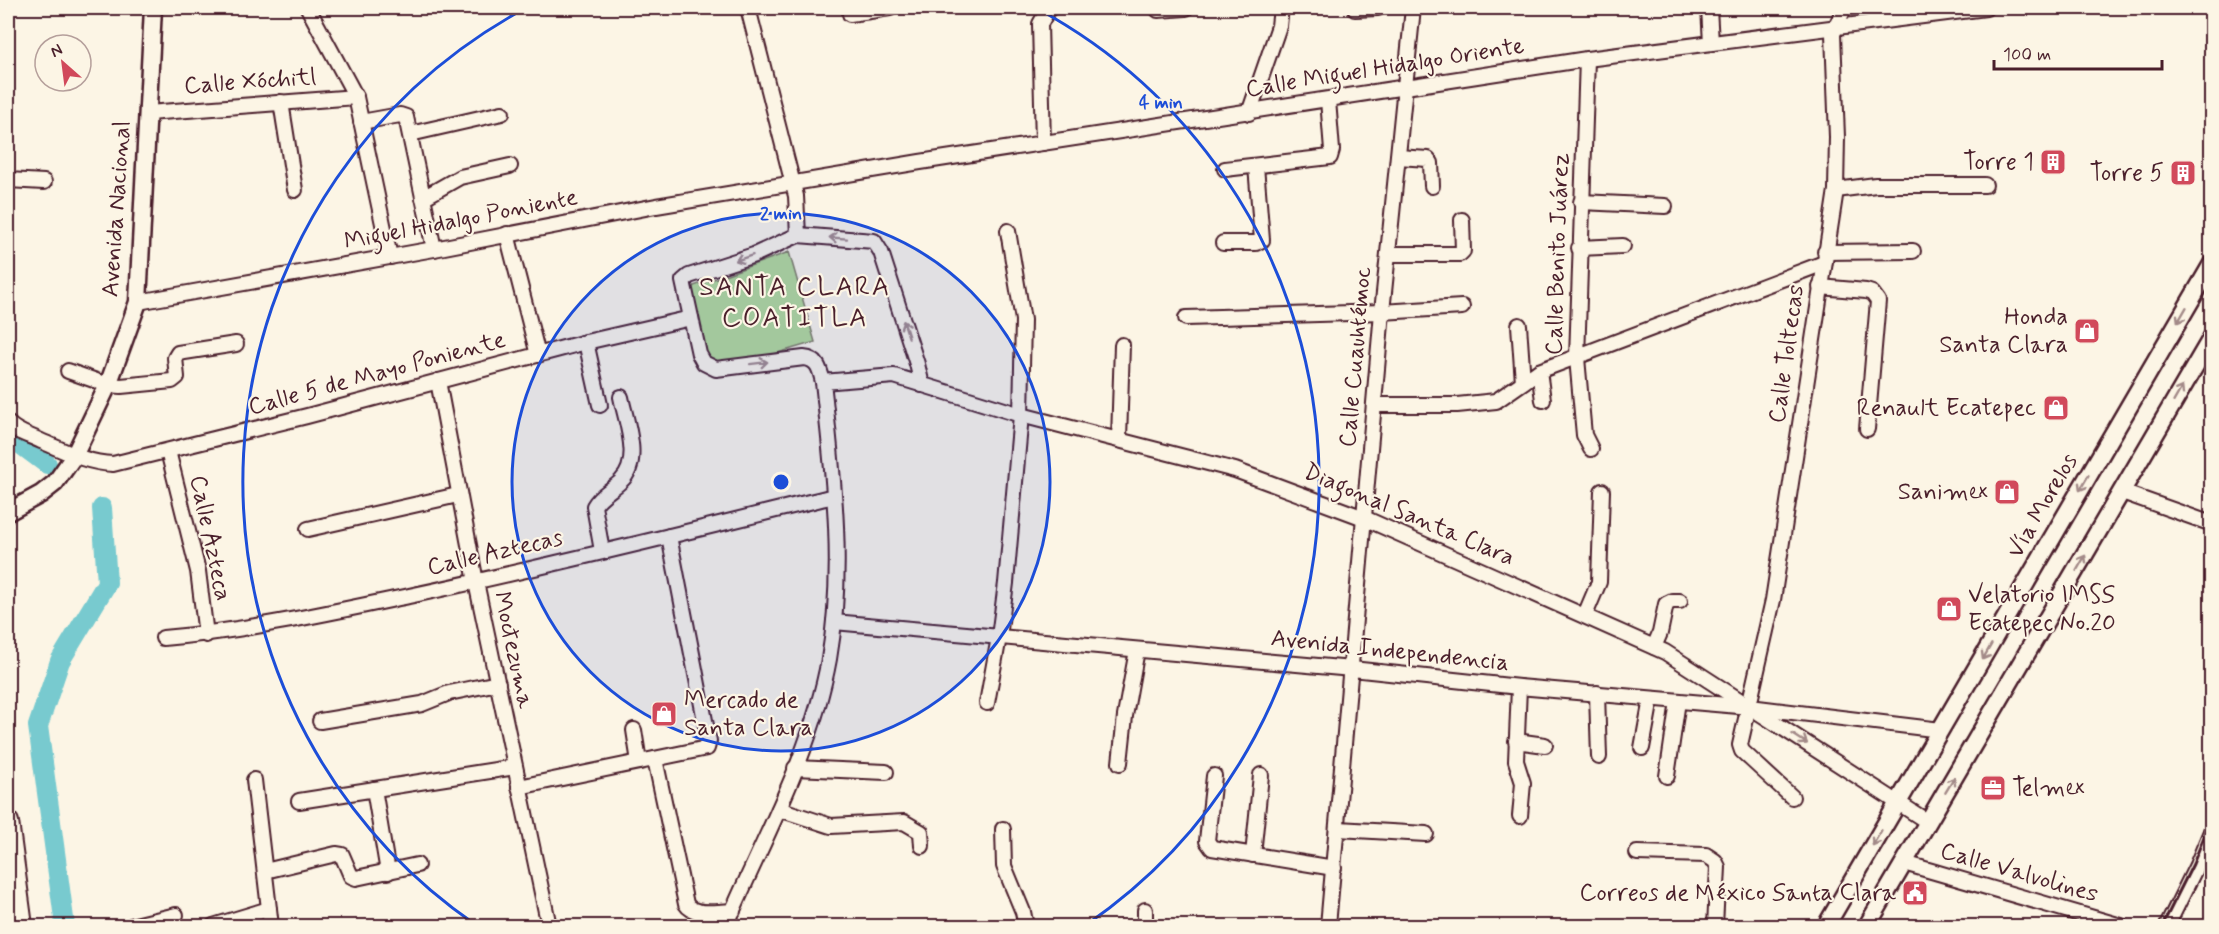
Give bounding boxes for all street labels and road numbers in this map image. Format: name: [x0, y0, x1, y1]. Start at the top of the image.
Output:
street label: Calle Miguel Hidalgo Oriente: [1243, 31, 1527, 108]
street label: Calle Xóchitl: [183, 62, 317, 102]
street label: Avenida Nacional: [95, 120, 139, 298]
street label: Calle Benito Juárez: [1539, 152, 1577, 356]
street label: Miguel Hidalgo Poniente: [342, 182, 581, 261]
street label: Calle Cuauhtémoc: [1333, 265, 1379, 449]
street label: Calle Toltecas: [1762, 282, 1812, 425]
street label: Calle 5 de Mayo Poniente: [245, 325, 509, 423]
street label: Vía Morelos: [2001, 448, 2086, 564]
street label: Diagonal Santa Clara: [1298, 456, 1519, 576]
street label: Calle Azteca: [182, 472, 238, 604]
street label: Calle Aztecas: [424, 522, 566, 584]
street label: Moctezuma: [485, 589, 541, 712]
street label: Avenida Independencia: [1269, 623, 1511, 679]
street label: Calle Valvolines: [1936, 836, 2102, 910]

